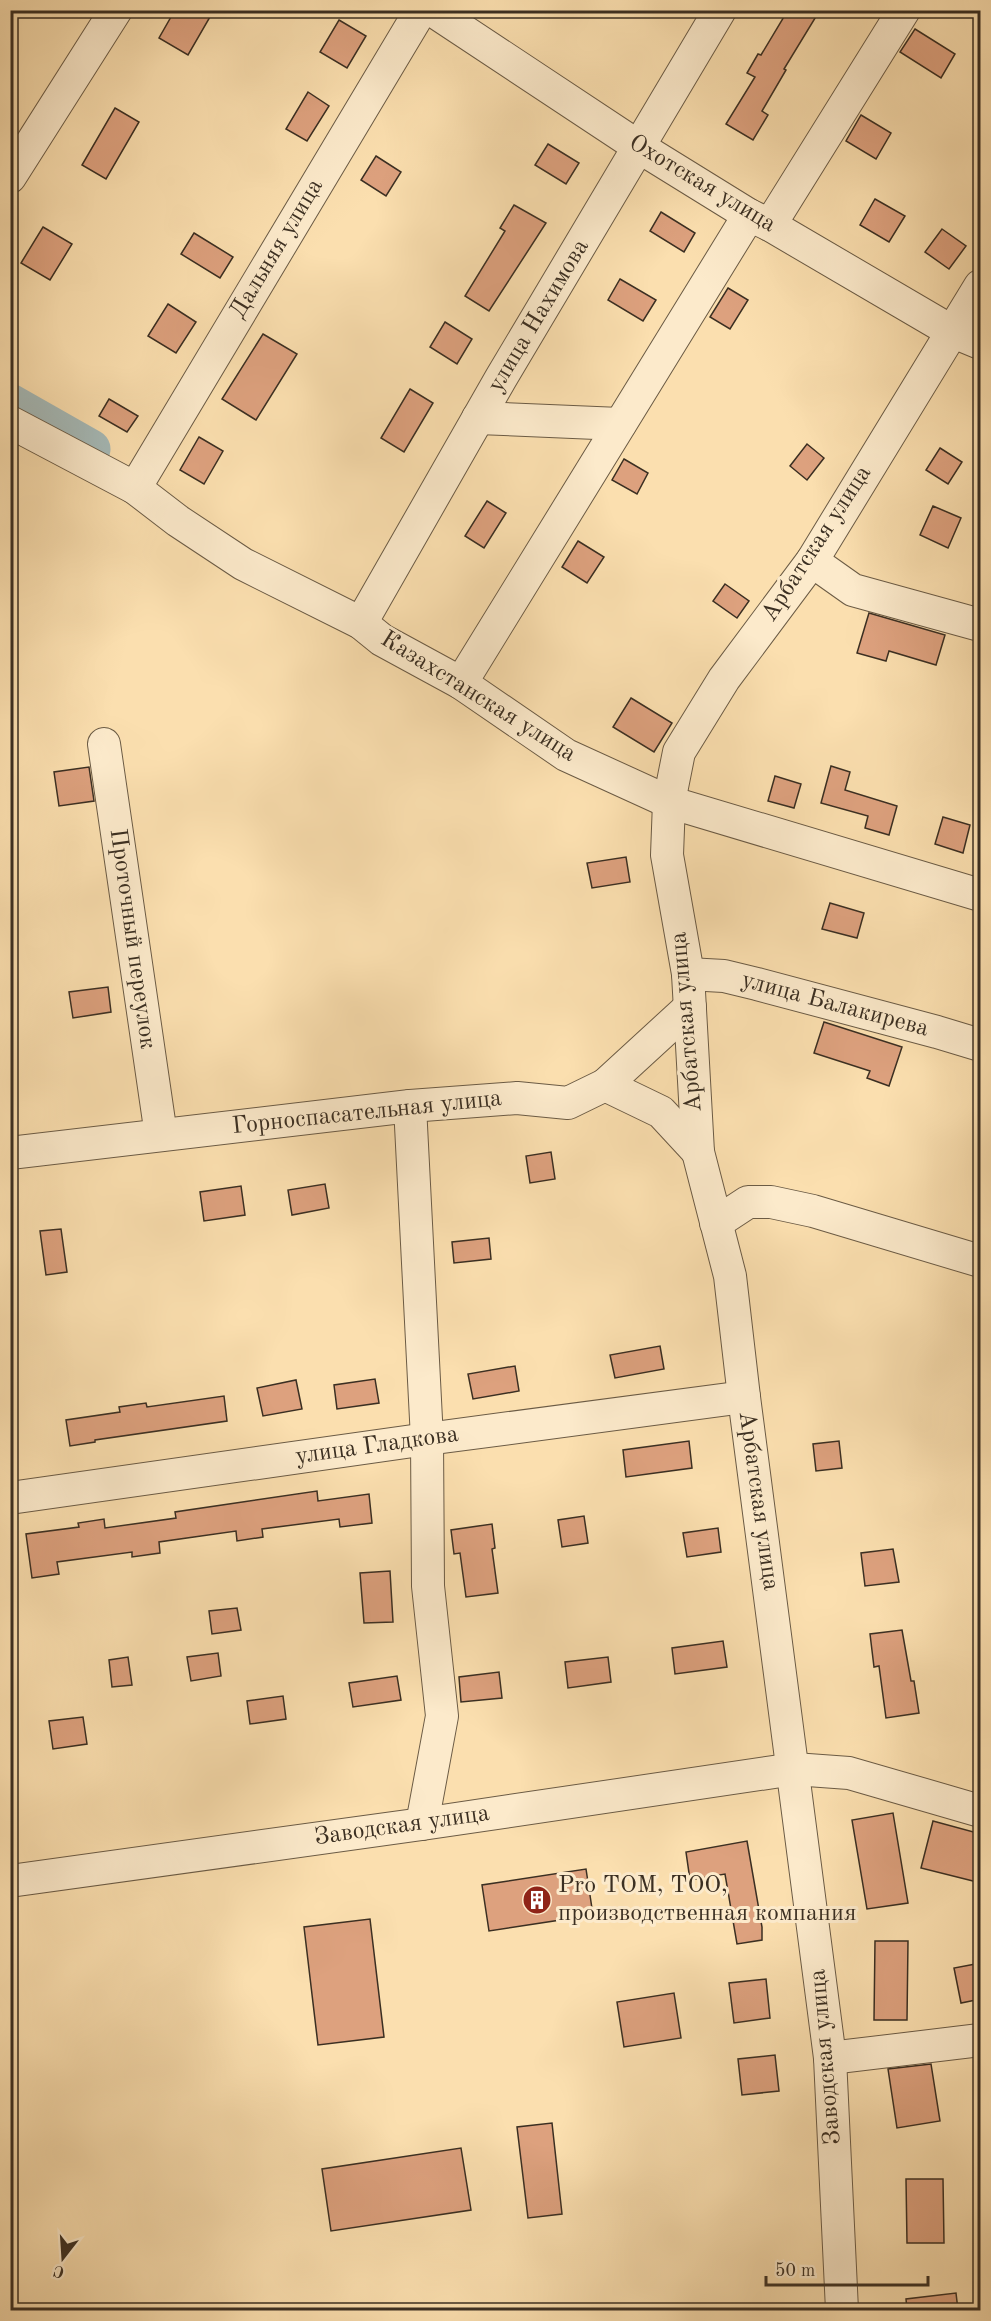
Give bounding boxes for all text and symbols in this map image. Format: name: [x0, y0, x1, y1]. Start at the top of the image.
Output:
street label: Охотская улица: [624, 131, 780, 237]
street label: Дальняя улица: [226, 175, 328, 323]
street label: улица Нахимова: [484, 235, 594, 396]
street label: Арбатская улица: [758, 462, 876, 626]
street label: Казахстанская улица: [376, 627, 580, 767]
street label: Проточный переулок: [105, 827, 159, 1051]
street label: Арбатская улица: [667, 931, 707, 1113]
street label: улица Балакирева: [739, 968, 931, 1042]
street label: Горноспасательная улица: [231, 1087, 503, 1139]
street label: Арбатская улица: [734, 1410, 782, 1592]
street label: улица Гладкова: [294, 1423, 460, 1469]
street label: Заводская улица: [313, 1802, 491, 1850]
place label: Pro TOM, ТОО, производственная компания: [558, 1874, 856, 1926]
building icon: Pro TOM, ТОО, производственная компания: [521, 1884, 553, 1916]
street label: Заводская улица: [806, 1968, 846, 2146]
north arrow: [33, 2228, 93, 2288]
scale bar: [766, 2249, 928, 2287]
text: С: [52, 2261, 67, 2280]
text: 50 m: [775, 2262, 815, 2280]

